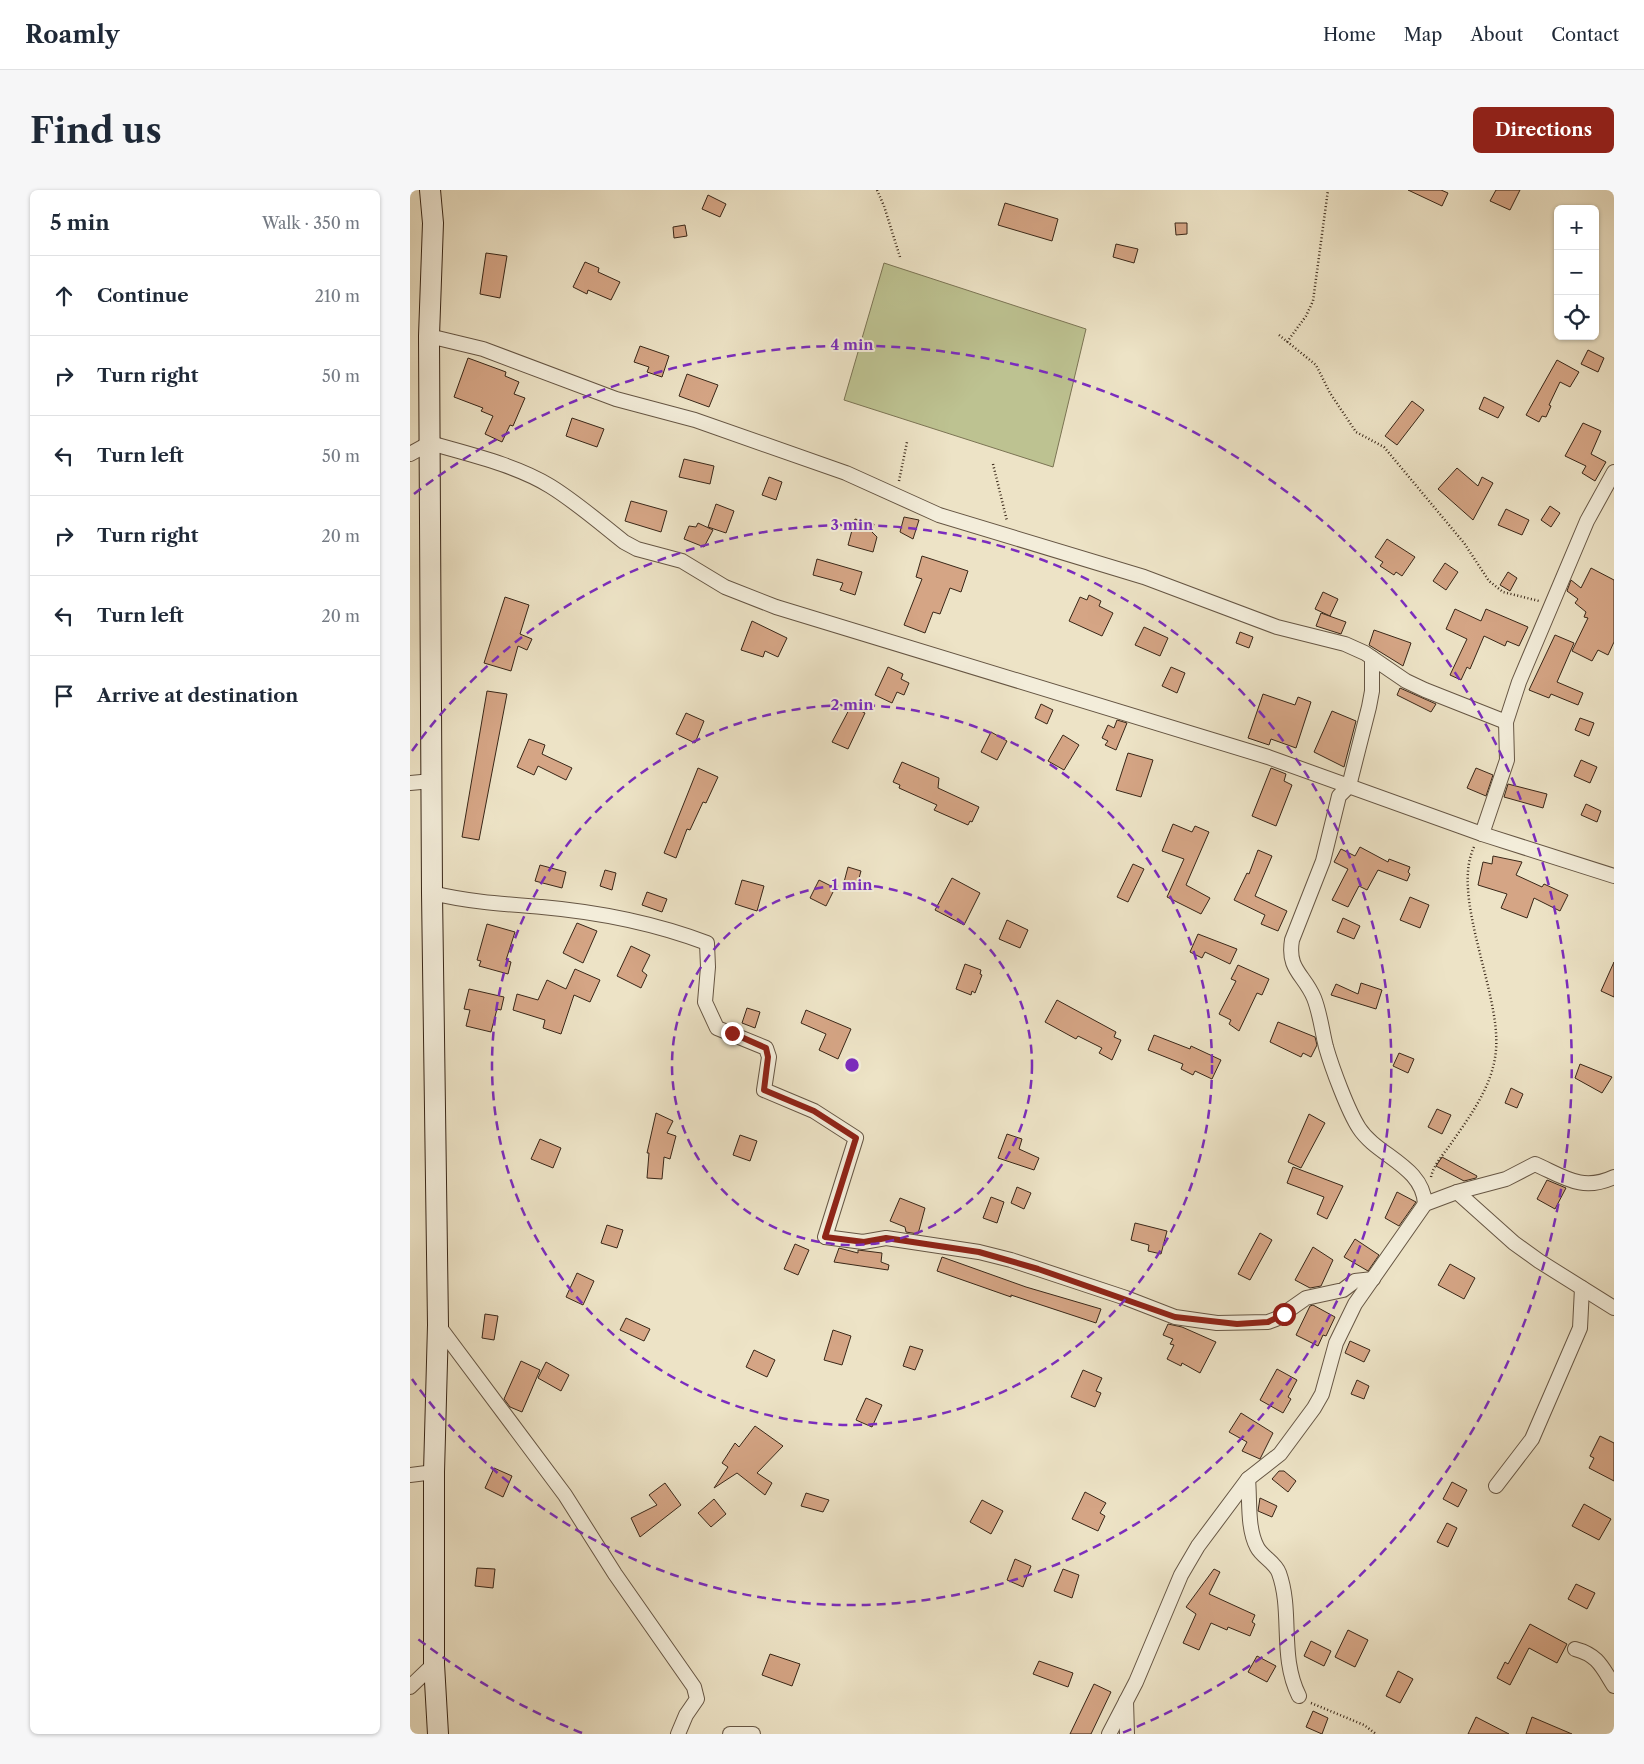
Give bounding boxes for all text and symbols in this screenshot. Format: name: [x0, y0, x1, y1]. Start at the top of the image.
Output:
text: Roamly: [25, 20, 119, 49]
text: Home: [1323, 24, 1376, 46]
text: Map: [1404, 24, 1442, 46]
text: About: [1470, 24, 1523, 46]
text: Contact: [1551, 24, 1619, 46]
button: Directions: [1473, 107, 1614, 153]
text: Find us: [30, 109, 162, 152]
map controls: [1554, 205, 1599, 340]
button: +: [1554, 205, 1599, 250]
text: 5 min: [50, 210, 110, 235]
text: Walk · 350 m: [262, 213, 360, 233]
button: −: [1554, 250, 1599, 295]
icon: ahead: [50, 282, 78, 310]
text: Continue: [97, 284, 189, 307]
text: 210 m: [315, 286, 360, 306]
button: locate: [1554, 295, 1599, 340]
text: 4 min: [830, 335, 874, 354]
icon: right: [50, 362, 78, 390]
text: Turn right: [97, 364, 198, 387]
text: 50 m: [322, 366, 360, 386]
icon: left: [50, 442, 78, 470]
text: Turn left: [97, 444, 184, 467]
text: 50 m: [322, 446, 360, 466]
text: 3 min: [831, 515, 874, 534]
icon: right: [50, 522, 78, 550]
text: Turn right: [97, 524, 198, 547]
text: 20 m: [321, 526, 360, 546]
icon: left: [50, 602, 78, 630]
text: Turn left: [97, 604, 184, 627]
text: 20 m: [321, 606, 360, 626]
icon: arrive: [50, 682, 78, 710]
text: Arrive at destination: [97, 684, 298, 707]
text: 2 min: [830, 695, 874, 714]
text: 1 min: [831, 875, 873, 894]
route end: [721, 1022, 744, 1045]
centre of rings: [843, 1056, 861, 1074]
route start: [1273, 1303, 1296, 1326]

